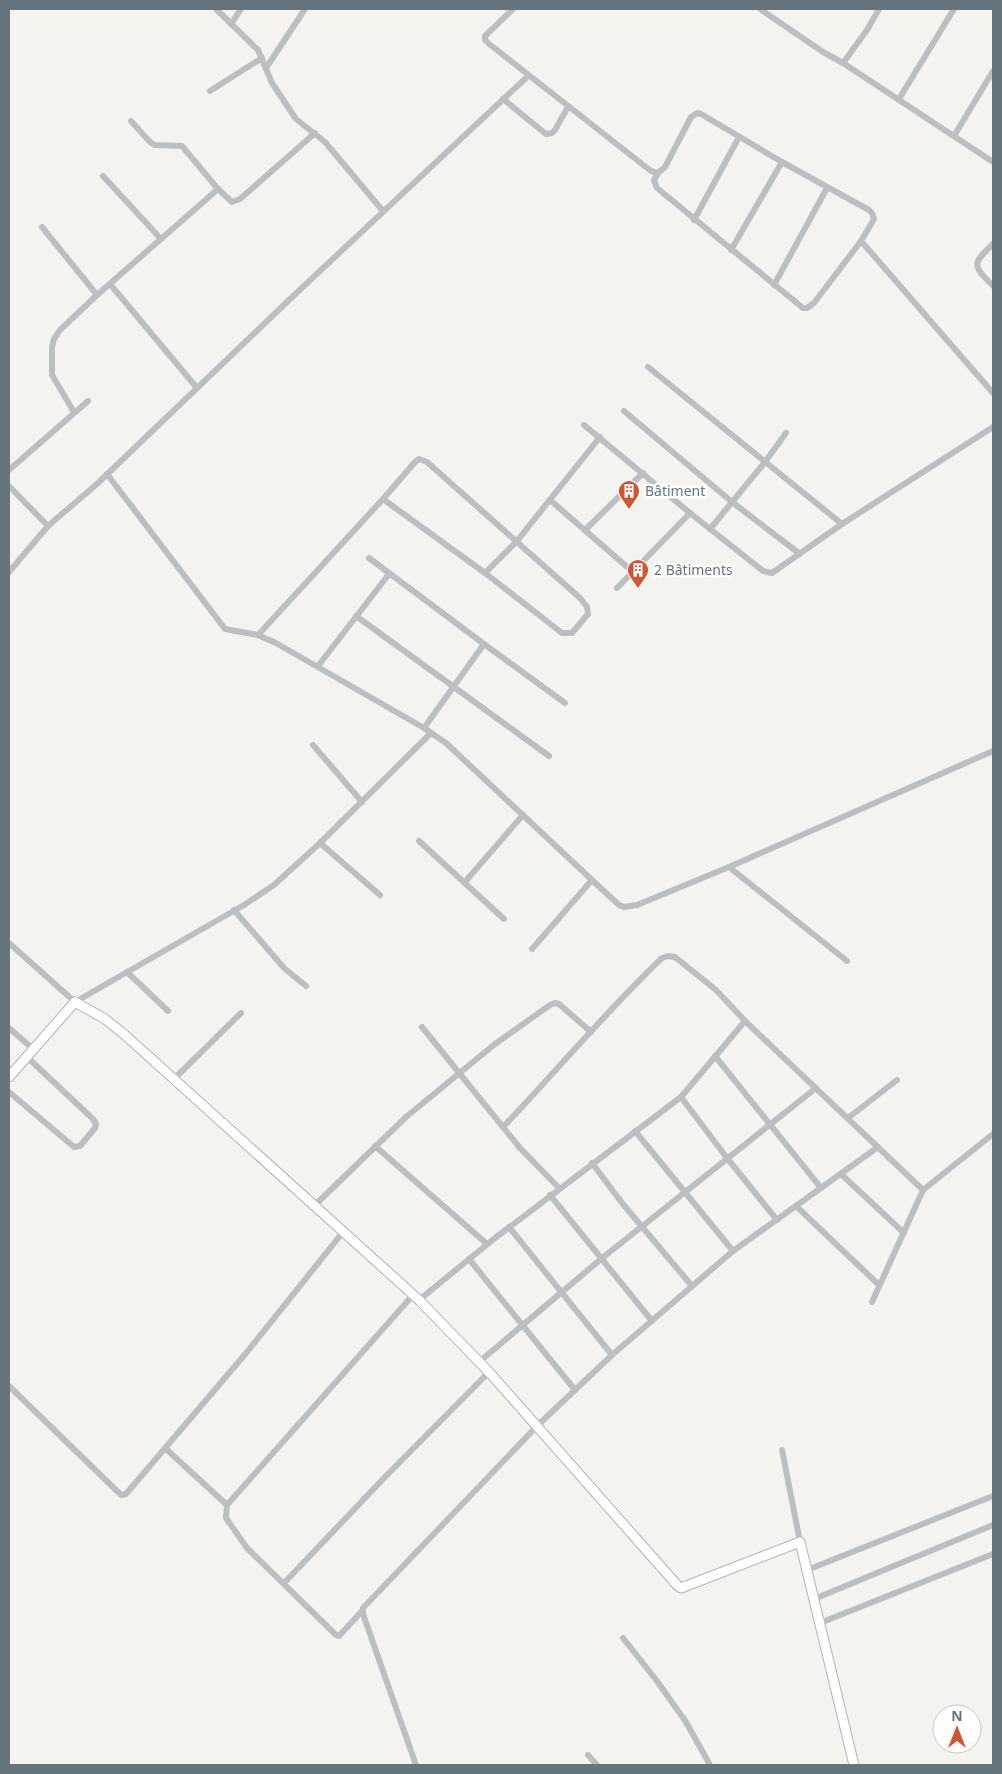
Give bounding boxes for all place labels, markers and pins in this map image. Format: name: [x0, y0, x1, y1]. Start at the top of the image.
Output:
building icon: Bâtiment: [617, 479, 641, 510]
place label: Bâtiment: [645, 481, 705, 500]
building icon: 2 Bâtiments: [626, 558, 650, 589]
place label: 2 Bâtiments: [654, 560, 733, 579]

